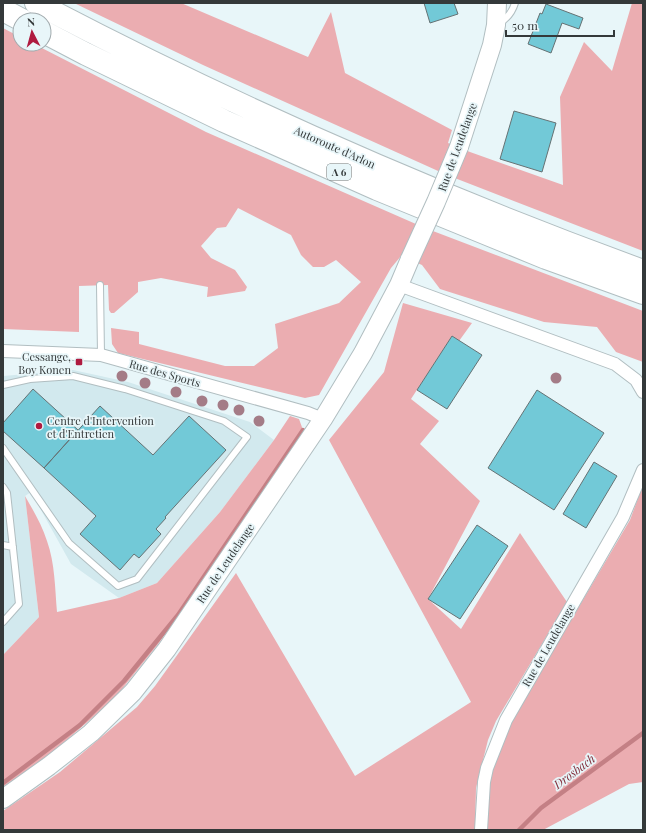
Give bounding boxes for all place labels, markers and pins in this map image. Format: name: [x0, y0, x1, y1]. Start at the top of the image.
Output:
place label: Cessange, Boy Konen: [18, 349, 71, 377]
marker: Cessange, Boy Konen: [74, 357, 84, 367]
place label: Centre d'Intervention et d'Entretien: [47, 413, 154, 441]
marker: Centre d'Intervention et d'Entretien: [34, 421, 44, 431]

